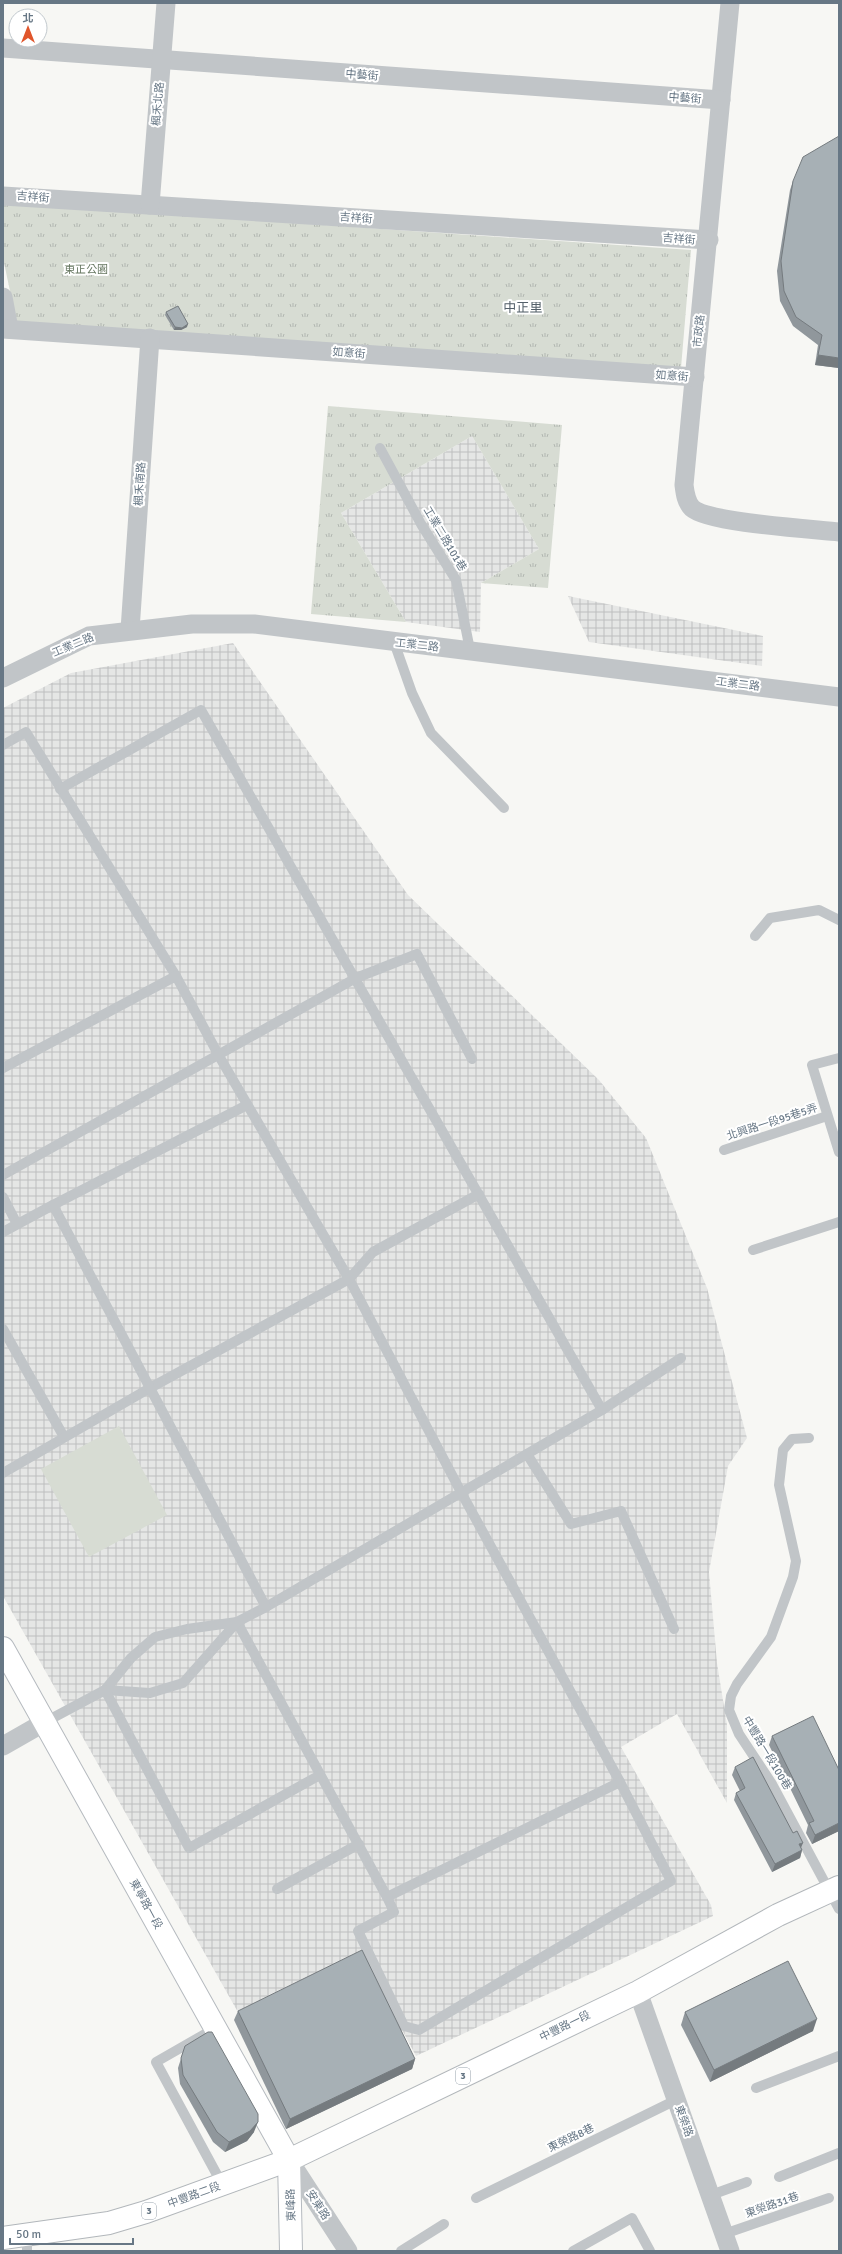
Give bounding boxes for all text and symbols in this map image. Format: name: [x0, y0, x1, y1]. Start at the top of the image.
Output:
north arrow: [8, 8, 48, 48]
text: 北: [23, 12, 34, 25]
street label: 中藝街: [345, 67, 379, 83]
street label: 楓禾北路: [150, 82, 166, 126]
street label: 中藝街: [668, 90, 702, 106]
street label: 吉祥街: [16, 189, 50, 205]
street label: 吉祥街: [339, 210, 373, 226]
street label: 吉祥街: [662, 231, 696, 247]
park label: 東正公園: [64, 263, 108, 276]
district label: 中正里: [503, 300, 543, 316]
street label: 市政路: [691, 314, 707, 348]
street label: 如意街: [332, 345, 366, 361]
street label: 如意街: [655, 368, 689, 384]
street label: 楓禾南路: [132, 462, 148, 506]
street label: 工業二路101巷: [421, 504, 469, 574]
street label: 工業二路: [50, 630, 96, 660]
street label: 工業二路: [394, 636, 440, 654]
street label: 工業二路: [715, 675, 761, 693]
street label: 北興路一段95巷5弄: [725, 1101, 819, 1143]
street label: 中豐路一段100巷: [740, 1714, 794, 1792]
street label: 東寧路一段: [127, 1877, 165, 1931]
street label: 中豐路一段: [537, 2008, 593, 2044]
road number: 3: [456, 2068, 470, 2084]
street label: 東榮路: [672, 2103, 696, 2139]
street label: 東榮路8巷: [546, 2121, 596, 2155]
street label: 中豐路二段: [166, 2179, 222, 2211]
street label: 東峰路: [284, 2188, 298, 2222]
street label: 安東路: [304, 2188, 332, 2222]
street label: 東榮路31巷: [743, 2190, 801, 2220]
road number: 3: [142, 2203, 156, 2219]
scale bar: [10, 2220, 133, 2246]
text: 50 m: [16, 2227, 41, 2242]

